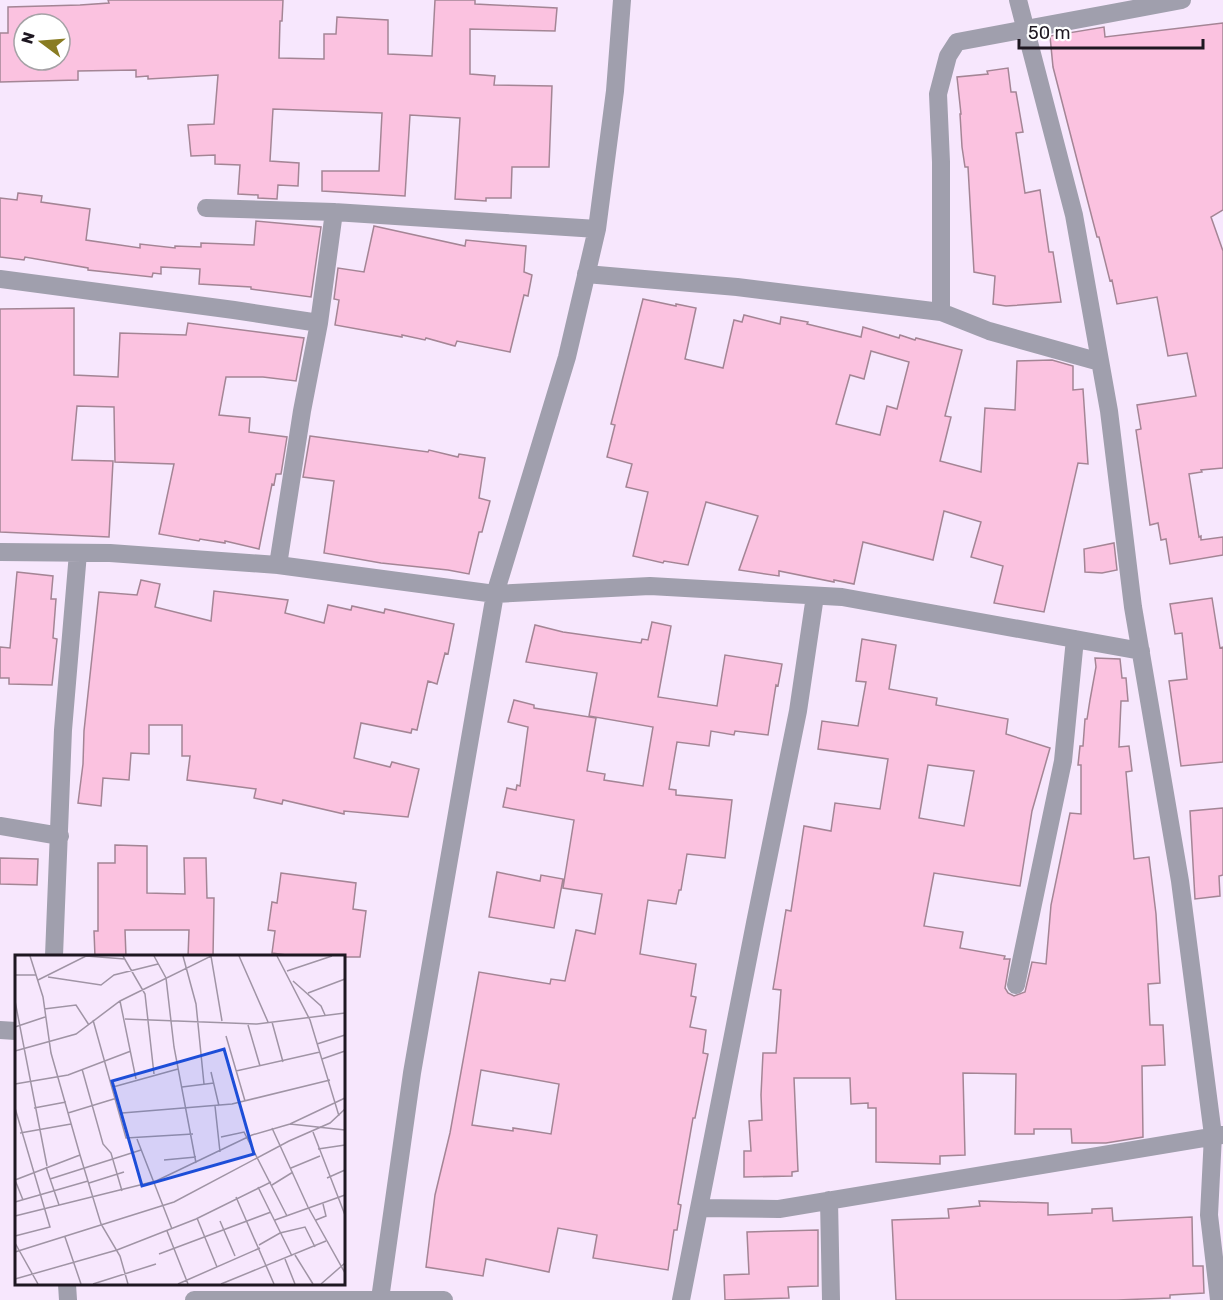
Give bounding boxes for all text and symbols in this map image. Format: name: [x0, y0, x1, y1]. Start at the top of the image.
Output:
north arrow: [12, 12, 72, 72]
scale bar: [1019, 12, 1204, 50]
text: 50 m: [1028, 22, 1071, 44]
text: N: [17, 30, 39, 46]
inset map: [15, 955, 345, 1285]

